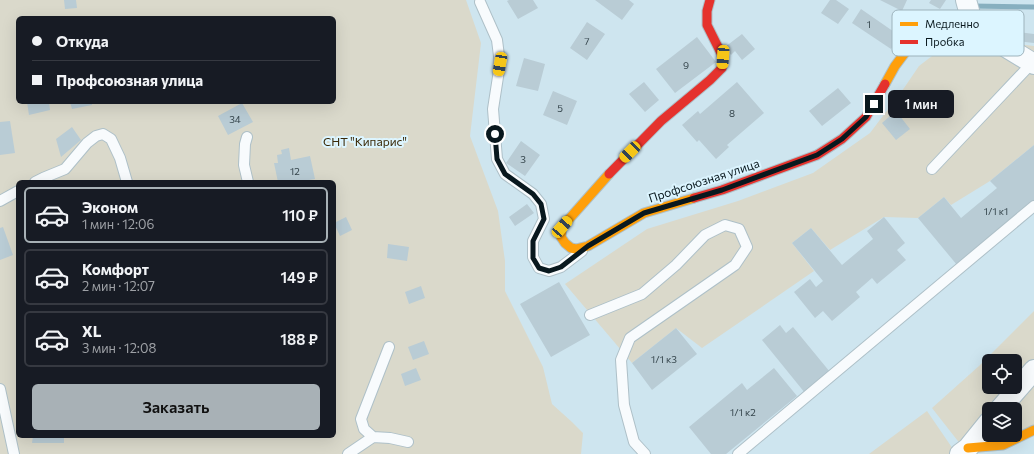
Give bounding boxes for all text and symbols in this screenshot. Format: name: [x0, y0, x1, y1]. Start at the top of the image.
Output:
legend: [892, 10, 1024, 56]
text: Медленно: [925, 17, 980, 30]
house number: 1: [867, 18, 871, 30]
text: Откуда: [56, 32, 109, 50]
house number: 7: [584, 35, 590, 47]
text: Пробка: [925, 35, 964, 48]
car: [716, 45, 730, 69]
car: [492, 51, 508, 77]
house number: 9: [683, 59, 689, 71]
text: Профсоюзная улица: [56, 71, 203, 89]
callout: 1 мин: [888, 90, 954, 118]
route end: [865, 95, 883, 113]
text: 1 мин: [905, 96, 937, 112]
house number: 5: [557, 102, 563, 114]
house number: 8: [729, 107, 735, 119]
house number: 34: [229, 113, 241, 125]
route start: [486, 125, 504, 143]
park label: СНТ "Кипарис": [323, 134, 407, 148]
car: [617, 139, 643, 165]
house number: 3: [520, 153, 526, 165]
street label: Профсоюзная улица: [646, 155, 761, 205]
house number: 12: [290, 165, 300, 177]
icon: car: [34, 197, 70, 233]
text: Эконом: [82, 198, 138, 216]
house number: 1/1 к1: [984, 205, 1008, 217]
text: 110 ₽: [282, 206, 318, 224]
car: [550, 214, 574, 240]
text: 1 мин · 12:06: [82, 216, 154, 232]
icon: car: [34, 259, 70, 295]
text: Комфорт: [82, 260, 149, 278]
text: 149 ₽: [280, 268, 318, 286]
text: 2 мин · 12:07: [82, 278, 155, 294]
icon: car: [34, 321, 70, 357]
text: XL: [82, 322, 101, 340]
text: 188 ₽: [280, 330, 318, 348]
text: 3 мин · 12:08: [82, 340, 156, 356]
house number: 1/1 к3: [651, 353, 677, 365]
map controls: [982, 354, 1022, 442]
button: locate: [982, 354, 1022, 394]
button: Заказать: [32, 384, 320, 430]
button: layers: [982, 402, 1022, 442]
house number: 1/1 к2: [730, 406, 756, 418]

